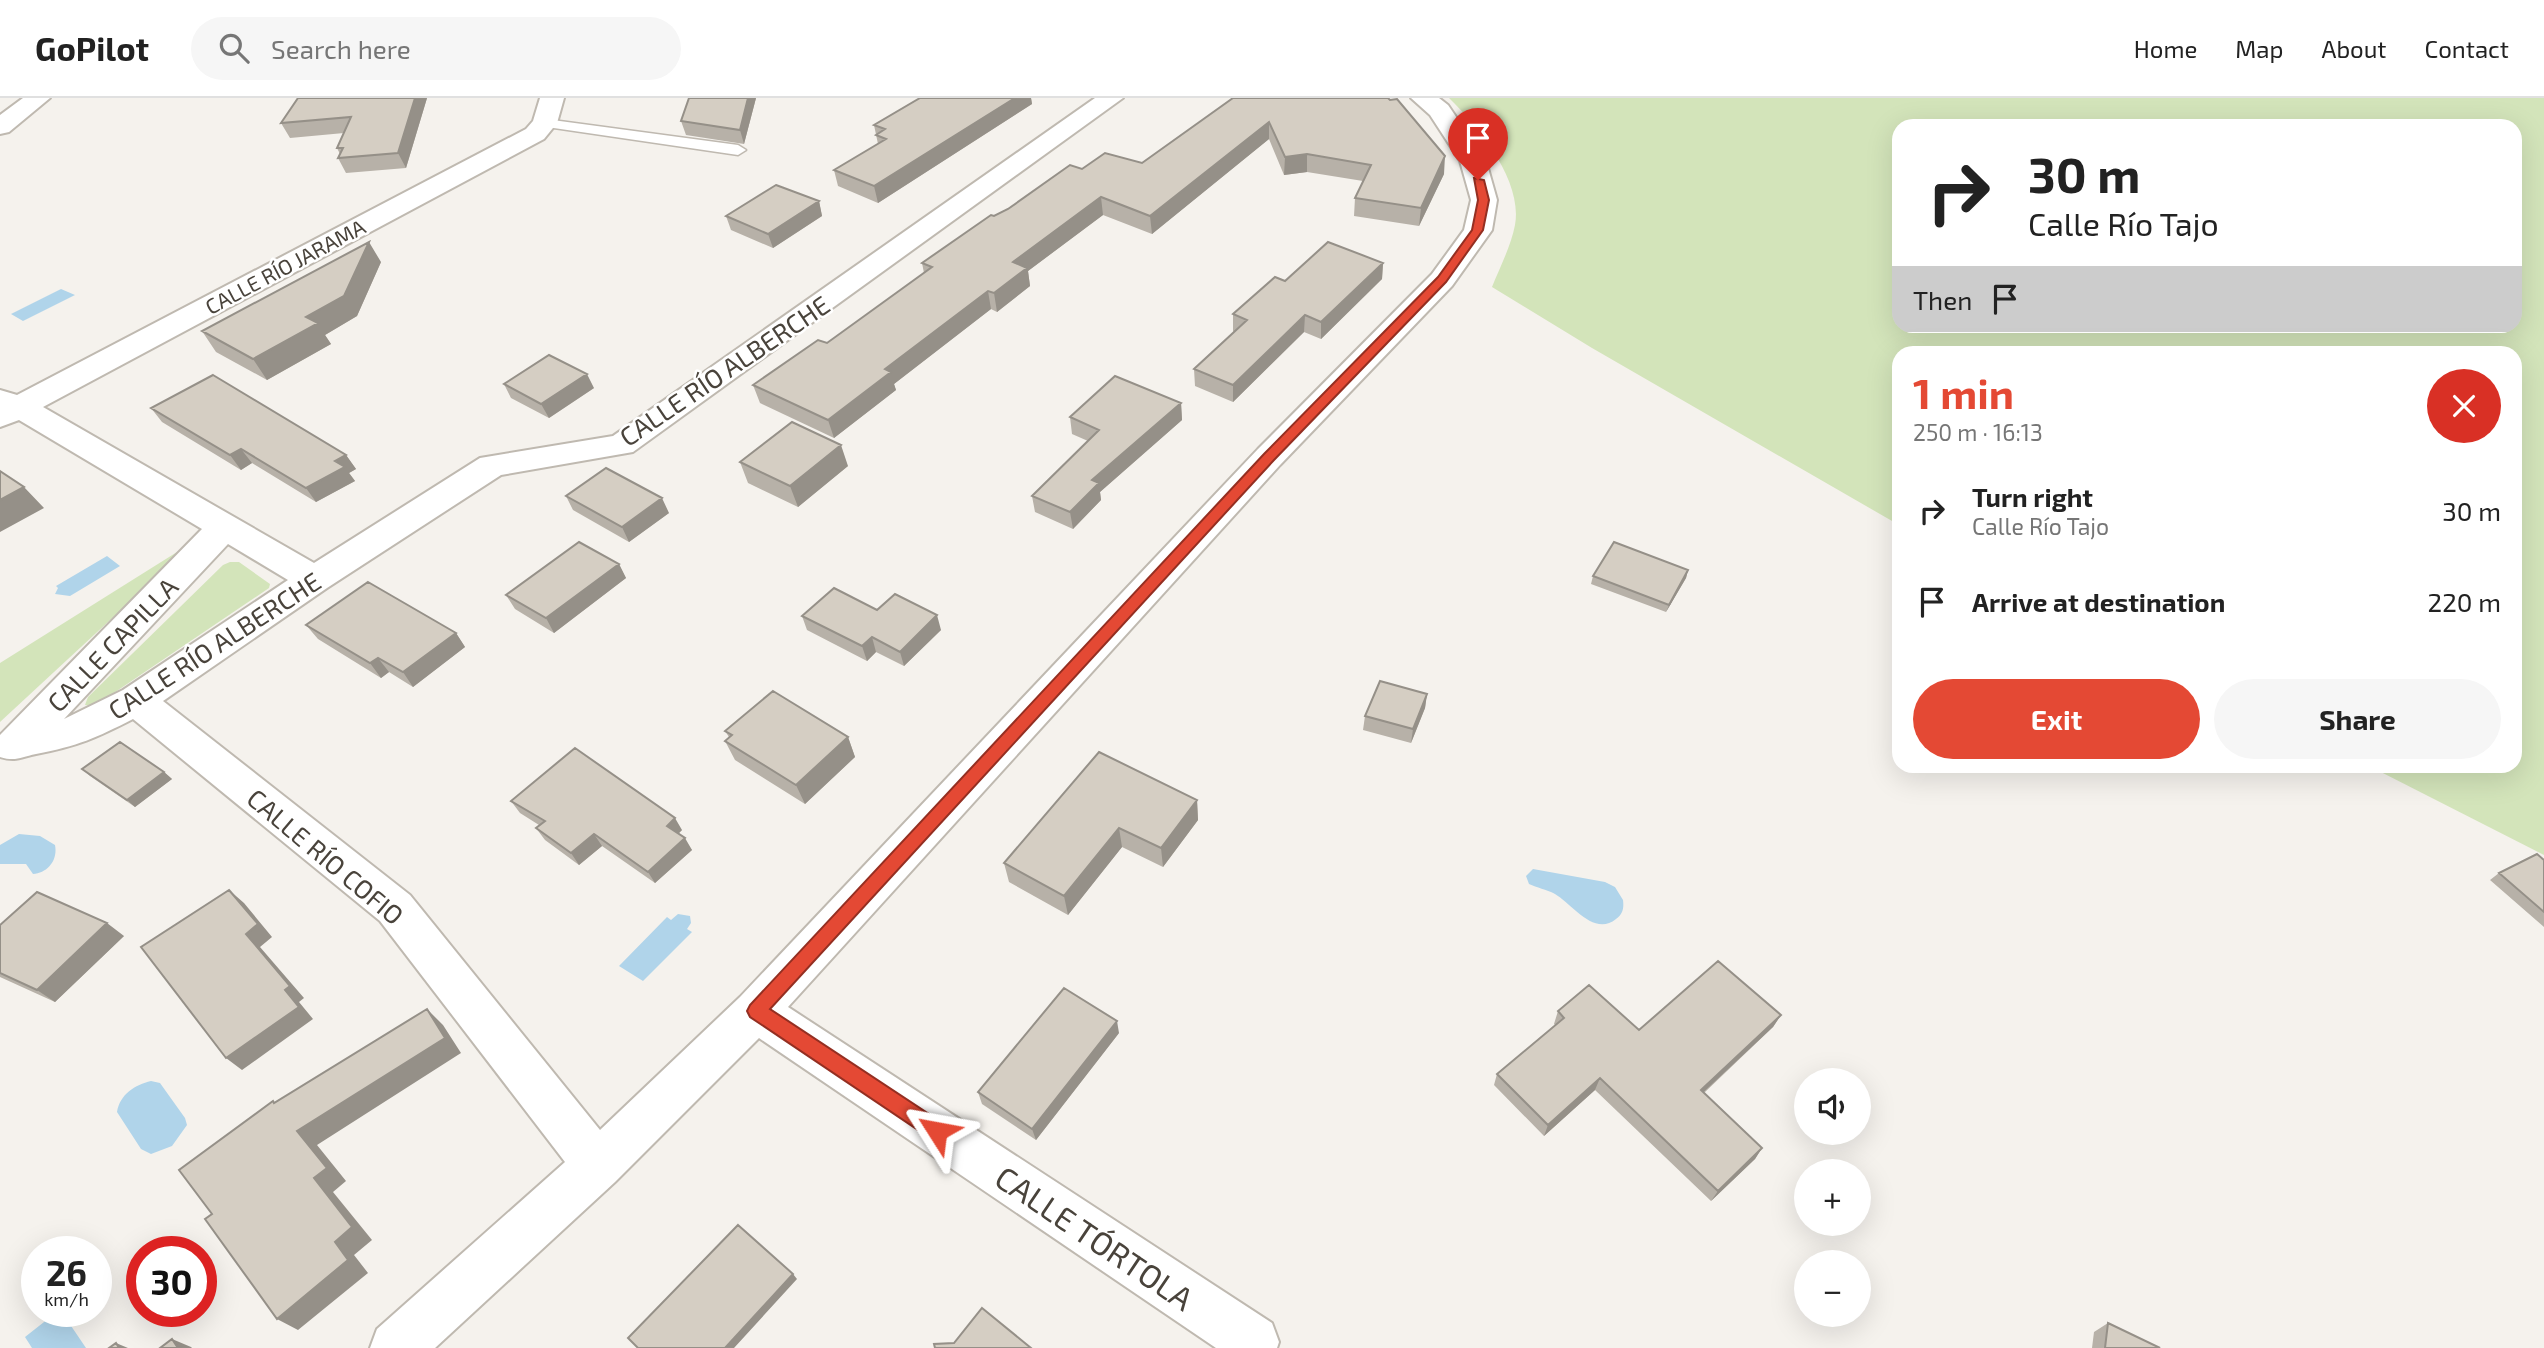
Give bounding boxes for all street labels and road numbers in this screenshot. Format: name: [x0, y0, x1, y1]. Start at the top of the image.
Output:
street label: CALLE RÍO JARAMA: [201, 213, 369, 319]
street label: CALLE RÍO ALBERCHE: [613, 288, 835, 452]
street label: CALLE RÍO ALBERCHE: [102, 565, 326, 725]
street label: CALLE CAPILLA: [40, 571, 184, 717]
street label: CALLE RÍO COFIO: [242, 782, 410, 930]
street label: CALLE TÓRTOLA: [989, 1157, 1201, 1317]

